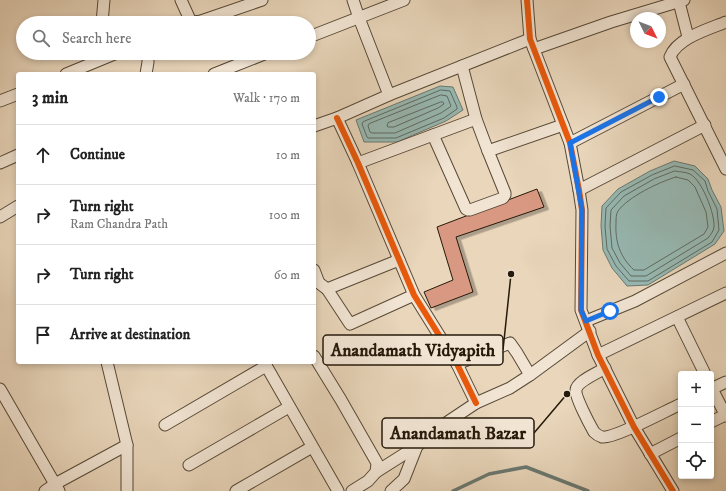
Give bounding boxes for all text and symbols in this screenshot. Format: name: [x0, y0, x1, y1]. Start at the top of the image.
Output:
north arrow: [630, 12, 666, 48]
search box: [16, 16, 316, 60]
icon: search: [30, 27, 52, 49]
text: Search here: [62, 29, 131, 48]
text: 3 min: [32, 87, 68, 109]
route end: [650, 88, 668, 106]
text: Walk · 170 m: [233, 90, 300, 106]
icon: ahead: [32, 144, 54, 166]
text: Continue: [70, 145, 125, 164]
text: 10 m: [276, 147, 300, 163]
text: Turn right: [70, 197, 133, 216]
icon: right: [32, 204, 54, 226]
text: 100 m: [269, 207, 300, 223]
text: Ram Chandra Path: [70, 216, 168, 232]
icon: right: [32, 264, 54, 286]
text: Turn right: [70, 265, 133, 284]
text: 60 m: [274, 267, 300, 283]
route start: [601, 302, 619, 320]
icon: arrive: [32, 324, 54, 346]
text: Arrive at destination: [70, 325, 190, 344]
callout: Anandamath Vidyapith: [323, 335, 503, 365]
text: Anandamath Vidyapith: [330, 340, 496, 362]
map controls: [678, 371, 714, 479]
button: +: [678, 371, 714, 407]
button: −: [678, 407, 714, 443]
callout: Anandamath Bazar: [382, 418, 534, 448]
text: Anandamath Bazar: [389, 423, 526, 445]
button: locate: [678, 443, 714, 479]

